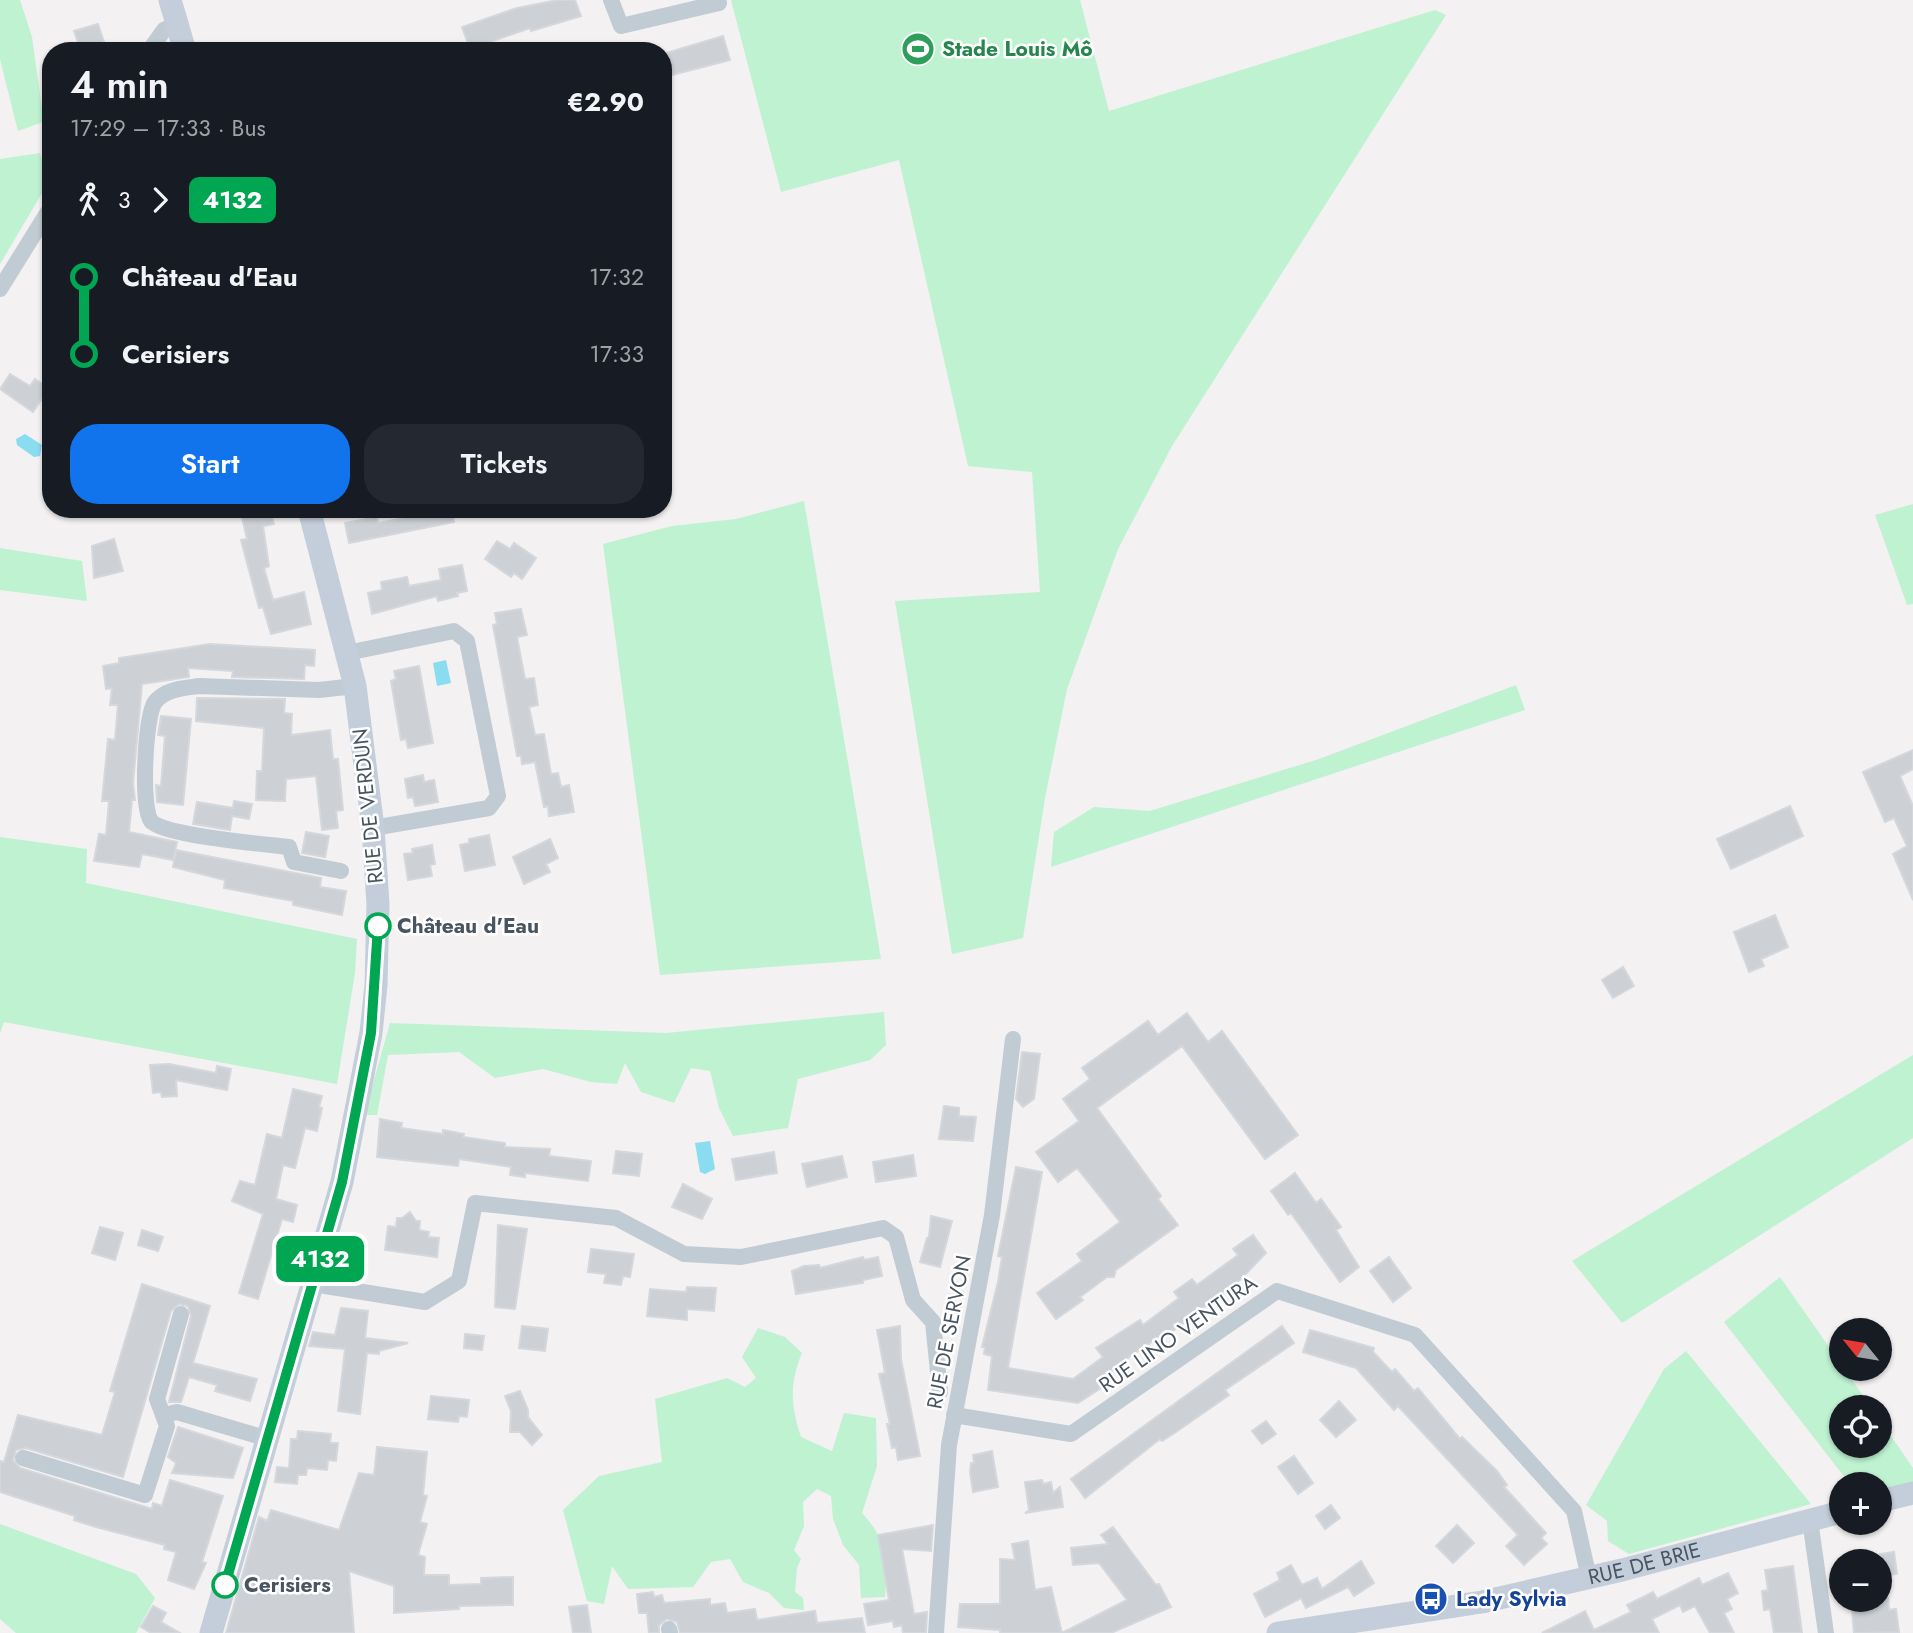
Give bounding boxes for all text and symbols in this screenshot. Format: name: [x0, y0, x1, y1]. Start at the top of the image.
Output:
sports icon: Stade Louis Mô: [899, 30, 937, 68]
place label: Stade Louis Mô: [942, 34, 1093, 64]
text: 4 min: [70, 57, 169, 112]
text: €2.90: [567, 83, 644, 121]
text: 17:29 – 17:33 · Bus: [70, 111, 266, 145]
icon: walk: [70, 181, 108, 219]
icon: forward: [141, 181, 179, 219]
text: 4132: [203, 182, 262, 217]
text: 3: [118, 183, 131, 217]
text: Château d'Eau: [122, 258, 298, 296]
text: 17:32: [589, 260, 644, 294]
text: Cerisiers: [122, 335, 229, 373]
text: 17:33: [590, 337, 644, 371]
button: Start: [70, 424, 350, 504]
button: Tickets: [364, 424, 644, 504]
street label: RUE DE VERDUN: [345, 727, 391, 885]
place label: Château d'Eau: [397, 911, 539, 941]
marker: Château d'Eau: [365, 913, 391, 939]
line badge: 4132: [271, 1236, 369, 1282]
text: 4132: [290, 1241, 350, 1276]
street label: RUE DE SERVON: [919, 1253, 979, 1411]
street label: RUE LINO VENTURA: [1093, 1268, 1263, 1400]
north arrow: [1829, 1318, 1892, 1381]
map controls: [1829, 1318, 1892, 1612]
button: locate: [1829, 1395, 1892, 1458]
button: +: [1829, 1472, 1892, 1535]
street label: RUE DE BRIE: [1585, 1535, 1704, 1592]
button: −: [1829, 1549, 1892, 1612]
place label: Cerisiers: [244, 1570, 331, 1600]
marker: Cerisiers: [212, 1572, 238, 1598]
bus stop icon: Lady Sylvia: [1412, 1580, 1450, 1618]
place label: Lady Sylvia: [1456, 1584, 1567, 1614]

